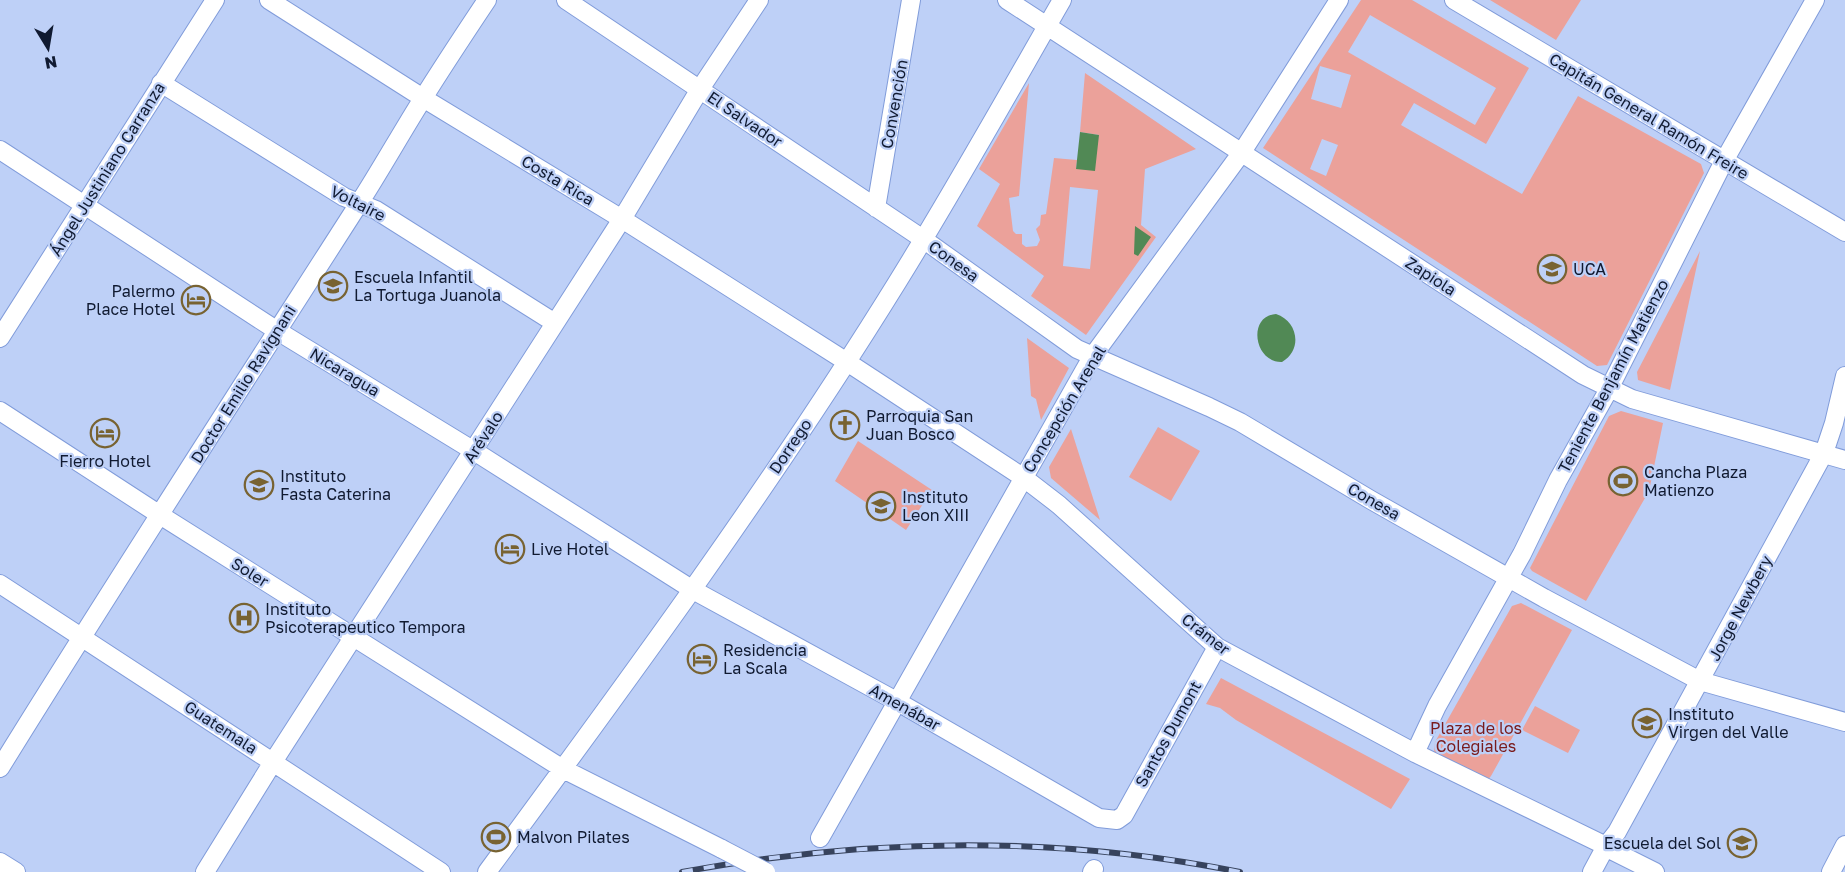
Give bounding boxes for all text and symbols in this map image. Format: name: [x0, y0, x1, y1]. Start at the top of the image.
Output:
north arrow: [18, 18, 78, 78]
street label: Capitán General Ramón Freire: [1546, 48, 1752, 184]
text: N: [43, 52, 59, 74]
street label: Convención: [876, 58, 912, 150]
street label: Ángel Justiniano Carranza: [45, 78, 169, 260]
street label: El Salvador: [704, 87, 786, 151]
street label: Costa Rica: [518, 150, 598, 210]
street label: Voltaire: [327, 181, 389, 225]
street label: Conesa: [925, 236, 983, 286]
street label: Zapiola: [1402, 252, 1460, 300]
school or university icon: UCA: [1536, 253, 1568, 285]
place label: UCA: [1573, 259, 1606, 279]
place label: Escuela Infantil La Tortuga Juanola: [354, 267, 501, 305]
school or university icon: Escuela Infantil La Tortuga Juanola: [317, 270, 349, 302]
street label: Teniente Benjamín Matienzo: [1553, 276, 1673, 476]
place label: Palermo Place Hotel: [86, 281, 175, 319]
hotel icon: Palermo Place Hotel: [180, 284, 212, 316]
street label: Doctor Emilio Ravignani: [186, 301, 300, 467]
street label: Concepción Arenal: [1018, 342, 1110, 476]
street label: Nicaragua: [306, 343, 384, 401]
place label: Parroquia San Juan Bosco: [866, 406, 973, 444]
street label: Arévalo: [459, 407, 507, 467]
church icon: Parroquia San Juan Bosco: [829, 409, 861, 441]
street label: Dorrego: [764, 415, 816, 477]
hotel icon: Fierro Hotel: [89, 417, 121, 449]
place label: Fierro Hotel: [59, 451, 151, 471]
place label: Cancha Plaza Matienzo: [1644, 462, 1747, 500]
sports icon: Cancha Plaza Matienzo: [1607, 465, 1639, 497]
place label: Instituto Fasta Caterina: [280, 466, 391, 504]
school or university icon: Instituto Fasta Caterina: [243, 469, 275, 501]
street label: Conesa: [1344, 478, 1404, 524]
place label: Instituto Leon XIII: [902, 487, 969, 525]
school or university icon: Instituto Leon XIII: [865, 490, 897, 522]
hotel icon: Live Hotel: [494, 533, 526, 565]
place label: Live Hotel: [531, 539, 609, 559]
street label: Jorge Newbery: [1704, 552, 1776, 664]
street label: Soler: [228, 553, 272, 591]
place label: Instituto Psicoterapeutico Tempora: [265, 599, 466, 637]
hospital icon: Instituto Psicoterapeutico Tempora: [228, 602, 260, 634]
street label: Crámer: [1178, 609, 1234, 659]
place label: Residencia La Scala: [723, 640, 807, 678]
hotel icon: Residencia La Scala: [686, 643, 718, 675]
street label: Santos Dumont: [1131, 677, 1205, 791]
street label: Amenábar: [866, 679, 944, 735]
street label: Guatemala: [181, 696, 261, 758]
place label: Instituto Virgen del Valle: [1668, 704, 1788, 742]
school or university icon: Instituto Virgen del Valle: [1631, 707, 1663, 739]
park label: Plaza de los Colegiales: [1430, 718, 1522, 756]
sports icon: Malvon Pilates: [480, 821, 512, 853]
place label: Malvon Pilates: [517, 827, 630, 847]
school or university icon: Escuela del Sol: [1726, 827, 1758, 859]
place label: Escuela del Sol: [1604, 833, 1721, 853]

